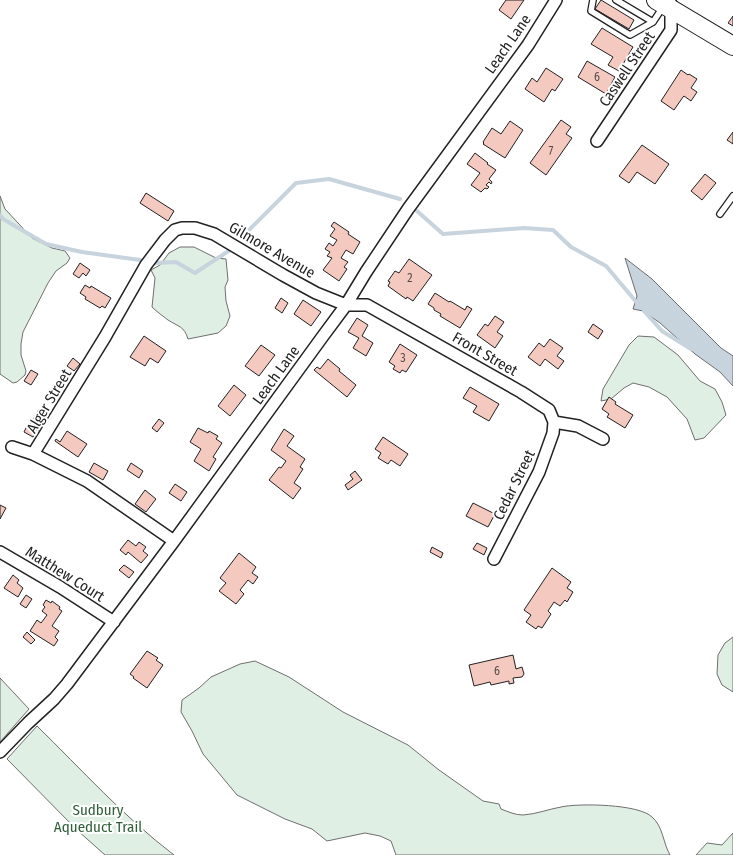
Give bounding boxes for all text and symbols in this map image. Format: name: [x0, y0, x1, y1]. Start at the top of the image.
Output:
street label: Leach Lane: [481, 11, 535, 77]
street label: Caswell Street: [595, 28, 659, 110]
house number: 6: [594, 70, 600, 84]
house number: 7: [549, 144, 554, 158]
street label: Gilmore Avenue: [226, 218, 318, 282]
house number: 2: [407, 271, 413, 285]
street label: Front Street: [449, 328, 521, 380]
street label: Leach Lane: [249, 342, 303, 408]
house number: 3: [400, 351, 406, 365]
street label: Alger Street: [23, 366, 75, 436]
street label: Cedar Street: [489, 447, 539, 523]
street label: Matthew Court: [22, 543, 108, 605]
house number: 6: [494, 664, 500, 678]
park label: Sudbury Aqueduct Trail: [54, 801, 142, 836]

